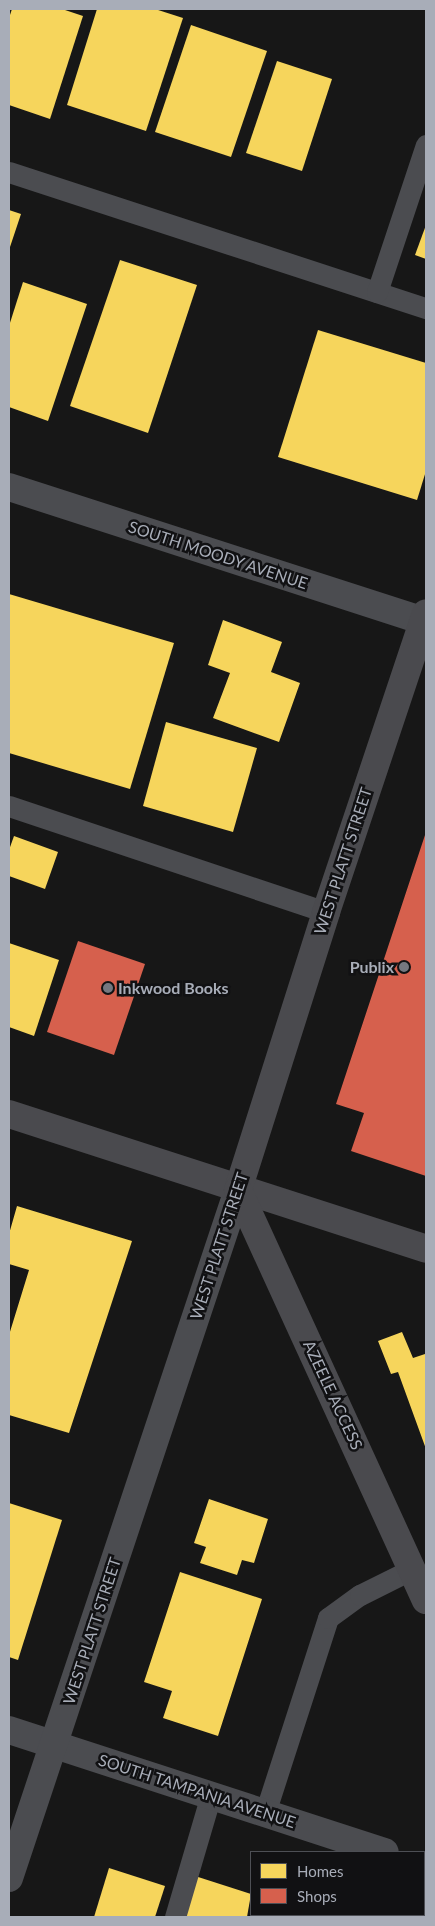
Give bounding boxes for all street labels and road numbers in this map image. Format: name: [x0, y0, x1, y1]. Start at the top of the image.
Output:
street label: SOUTH MOODY AVENUE: [125, 517, 311, 593]
street label: WEST PLATT STREET: [310, 785, 376, 937]
street label: WEST PLATT STREET: [186, 1170, 252, 1322]
street label: AZEELE ACCESS: [299, 1337, 367, 1453]
street label: WEST PLATT STREET: [59, 1555, 125, 1707]
street label: SOUTH TAMPANIA AVENUE: [95, 1750, 299, 1832]

